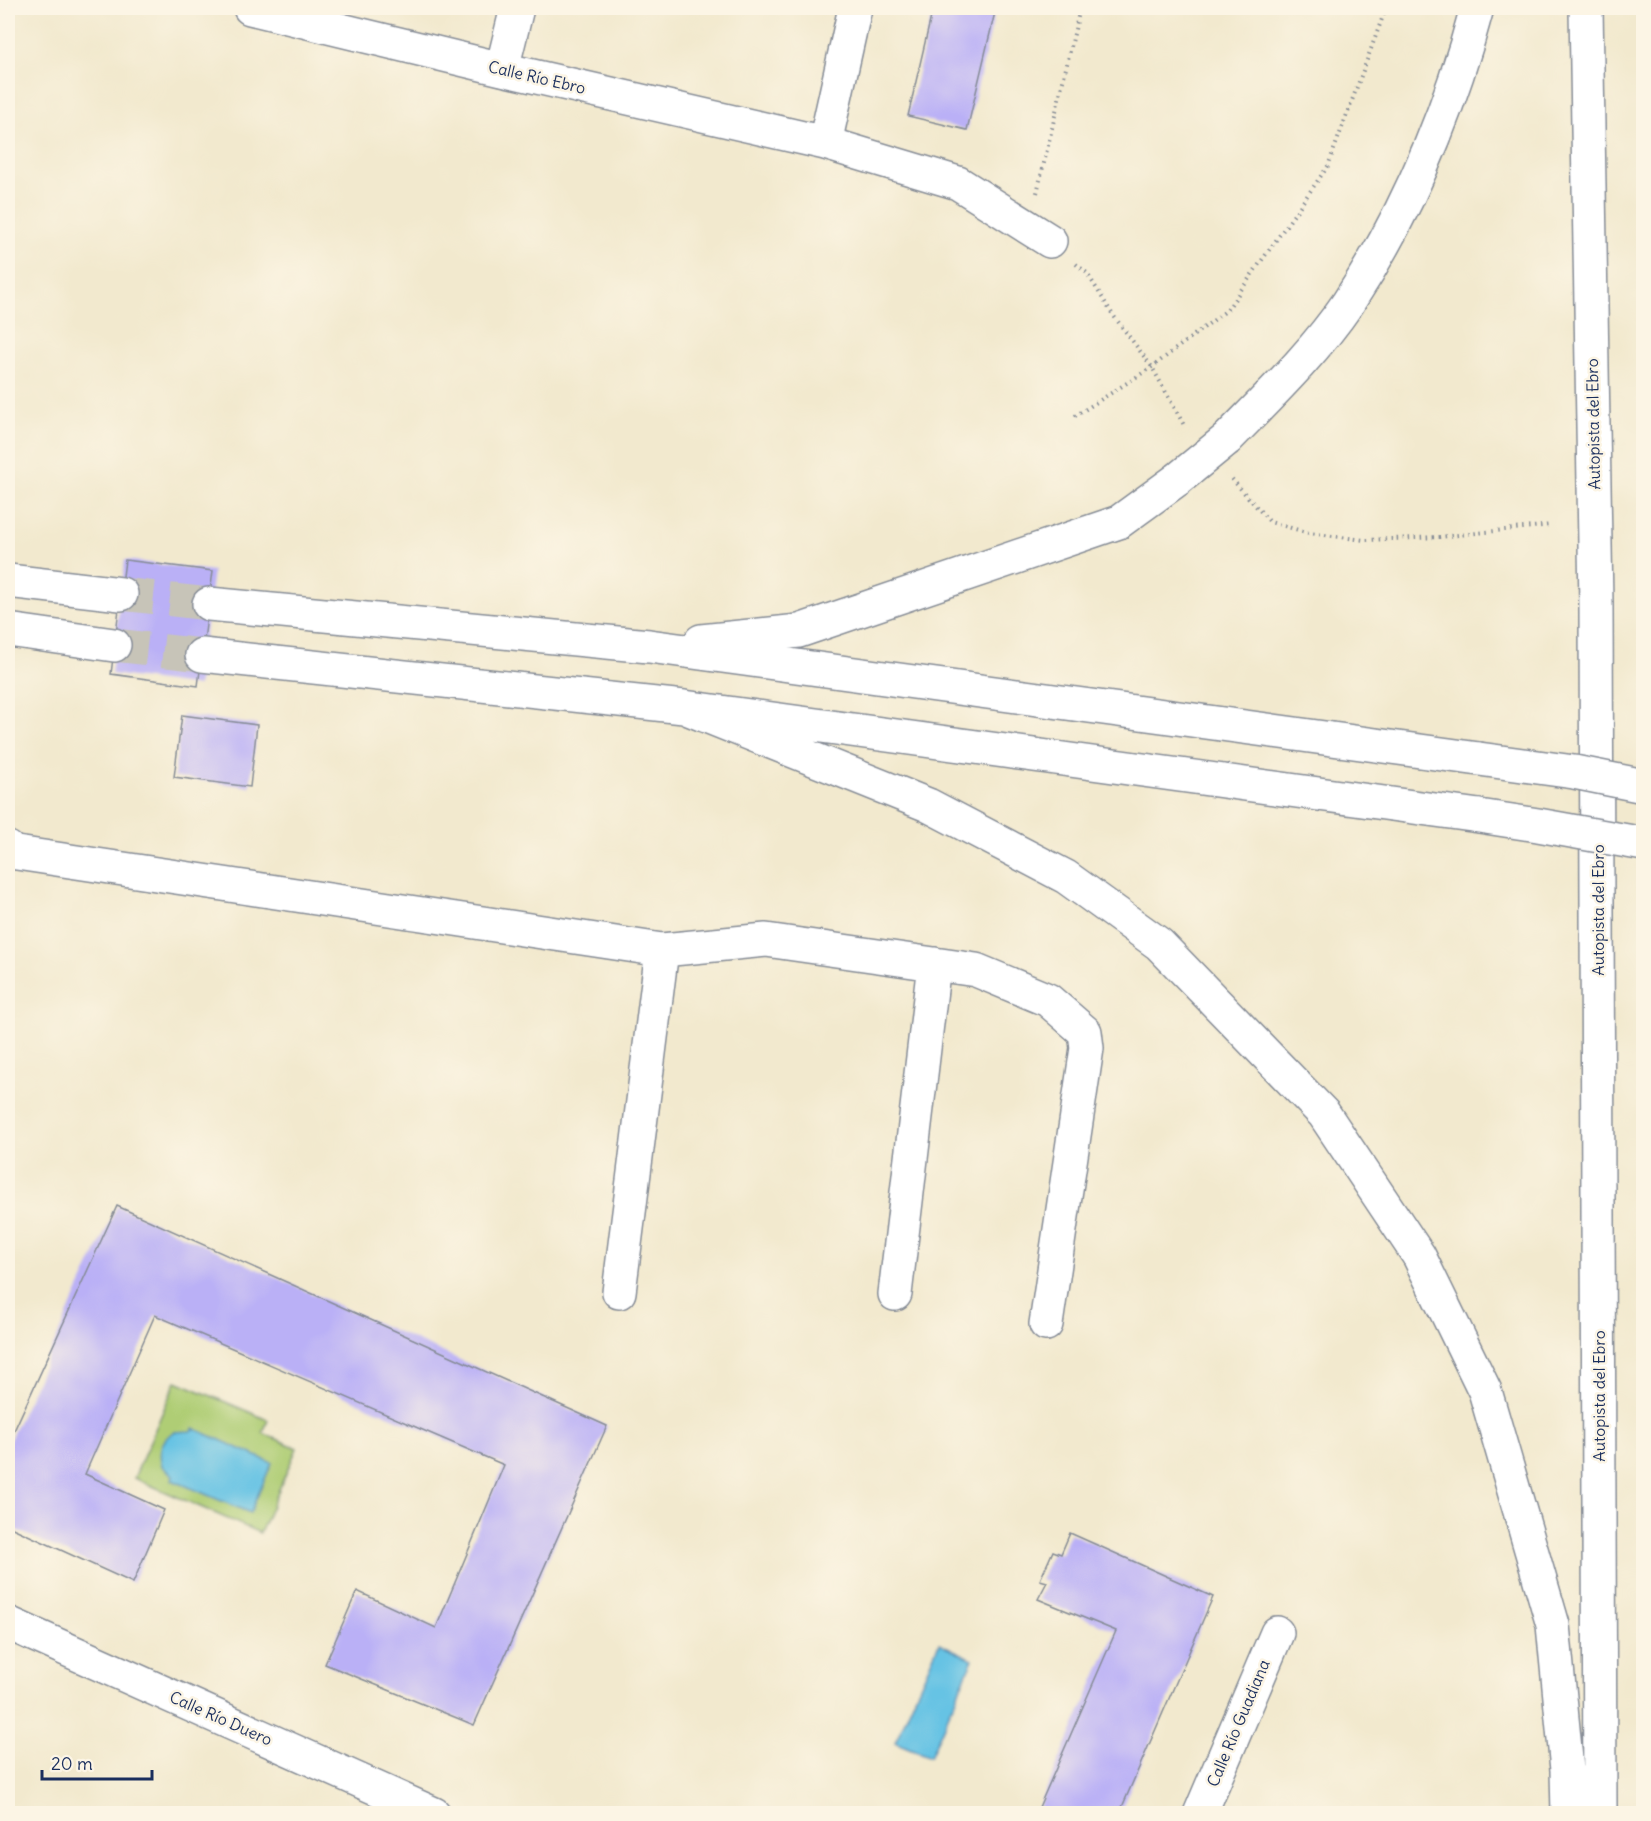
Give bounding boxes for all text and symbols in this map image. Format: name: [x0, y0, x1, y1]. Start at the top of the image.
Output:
street label: Calle Río Ebro: [486, 56, 588, 98]
street label: Autopista del Ebro: [1582, 358, 1604, 490]
street label: Autopista del Ebro: [1588, 844, 1608, 976]
street label: Autopista del Ebro: [1589, 1330, 1609, 1462]
street label: Calle Río Guadiana: [1202, 1656, 1274, 1790]
street label: Calle Río Duero: [167, 1686, 275, 1750]
scale bar: [42, 1743, 152, 1781]
text: 20 m: [51, 1752, 93, 1775]

